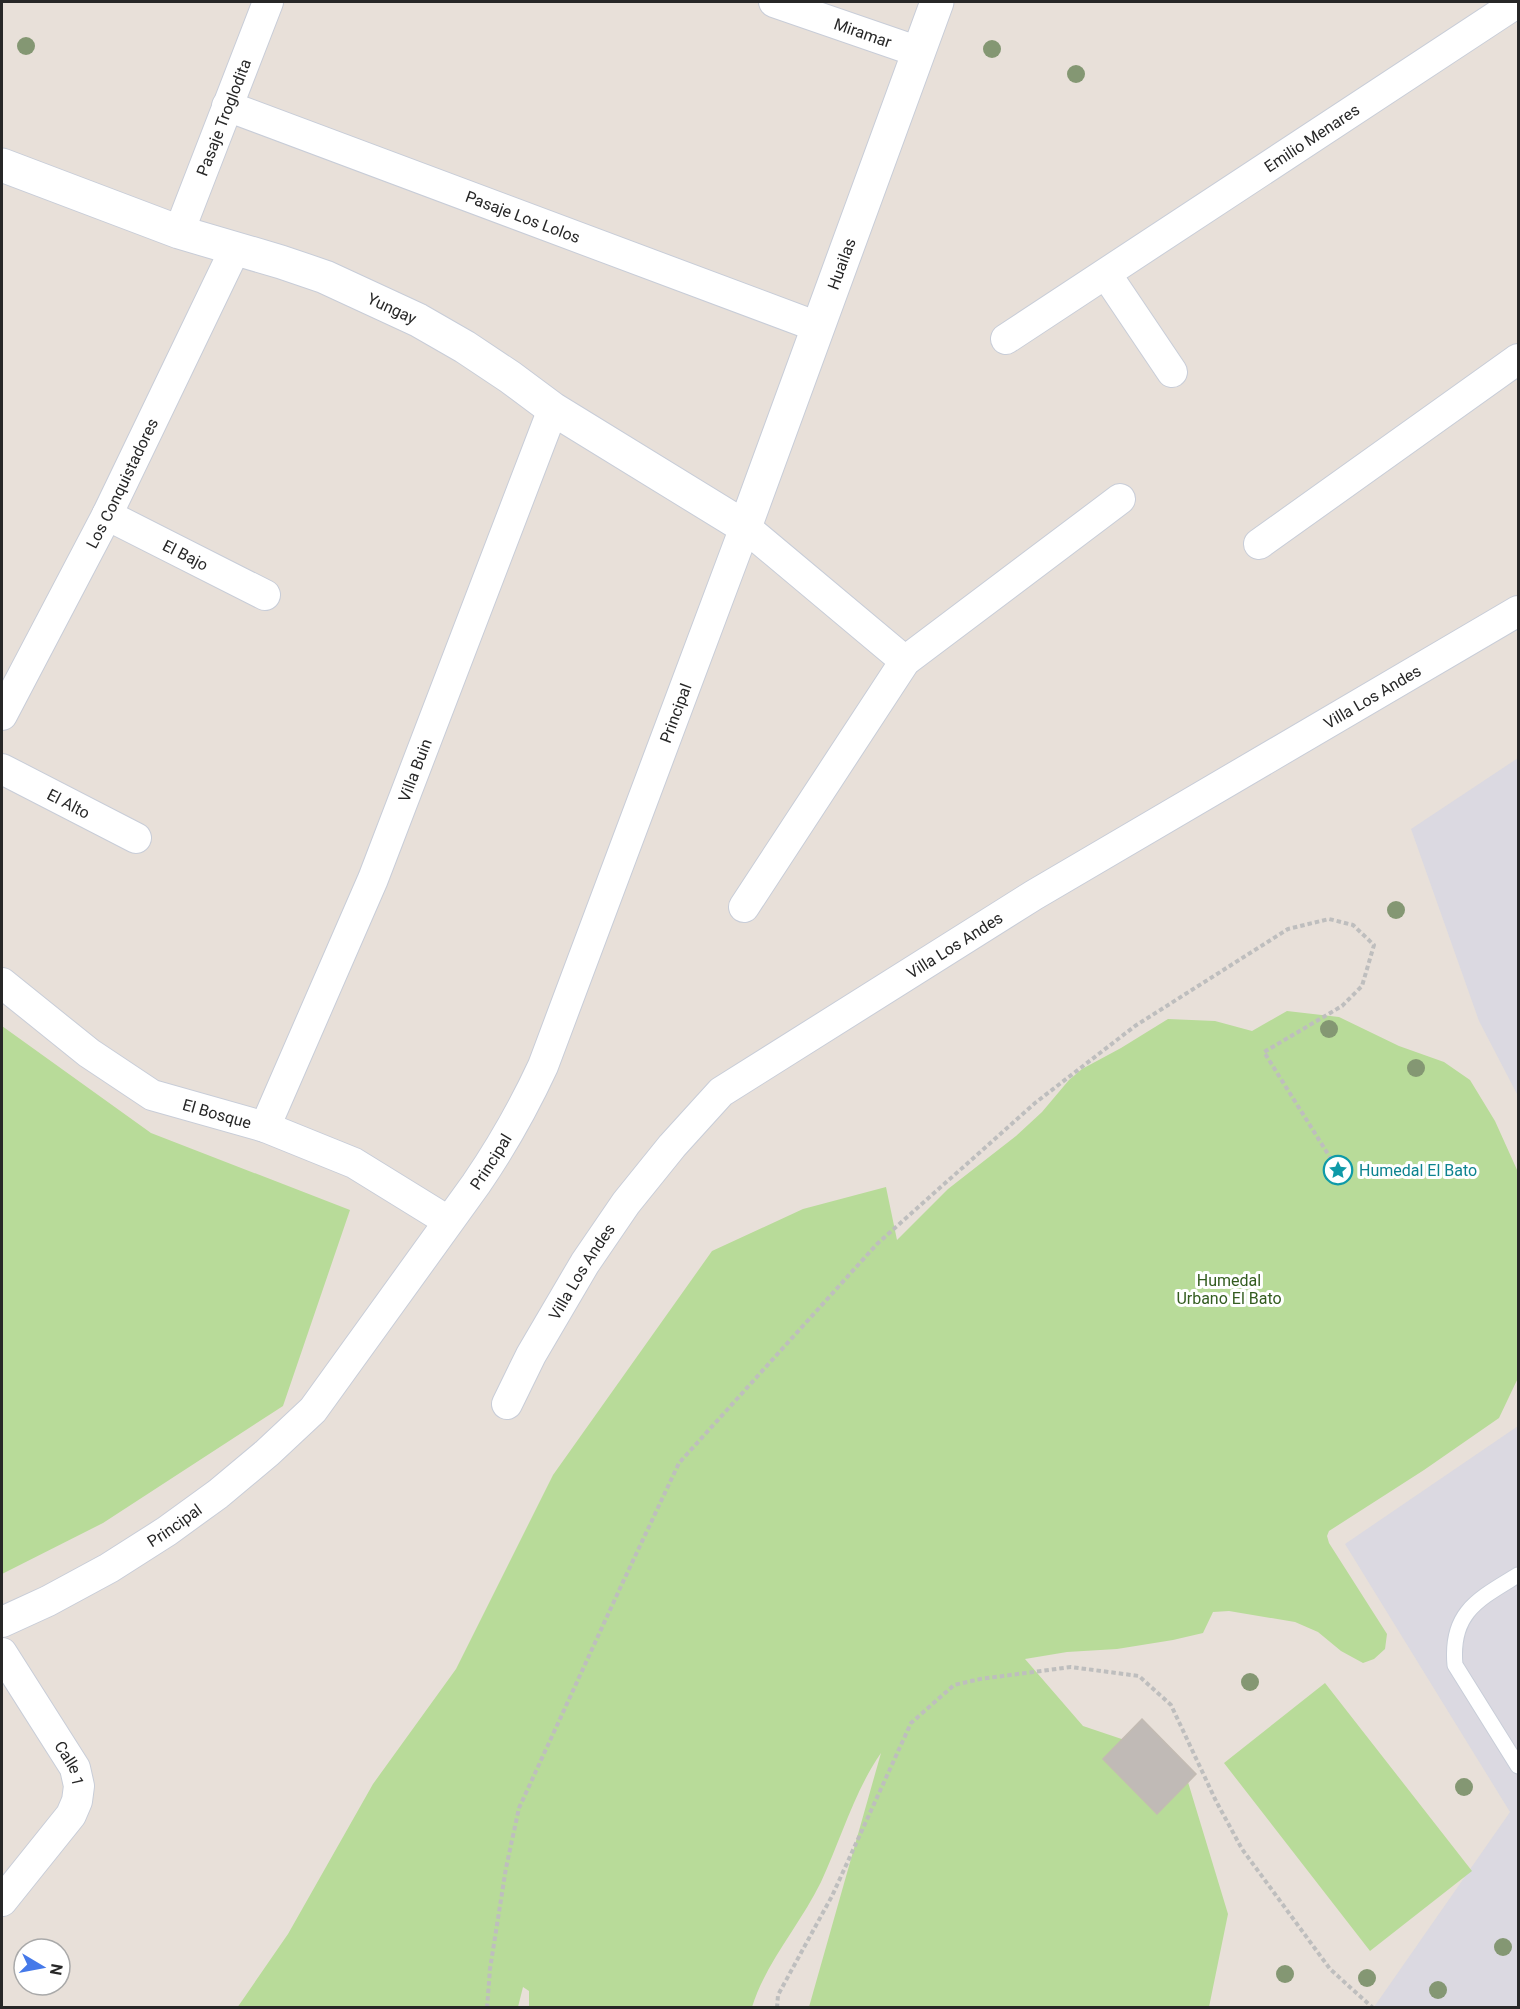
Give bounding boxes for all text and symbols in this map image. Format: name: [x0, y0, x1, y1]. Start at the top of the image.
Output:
street label: Miramar: [831, 14, 895, 52]
street label: Pasaje Troglodita: [192, 56, 255, 178]
street label: Emilio Menares: [1261, 100, 1363, 176]
street label: Pasaje Los Lolos: [463, 187, 583, 247]
street label: Huailas: [823, 235, 859, 292]
street label: Yungay: [364, 288, 420, 328]
street label: Los Conquistadores: [82, 415, 162, 551]
street label: El Bajo: [160, 535, 211, 574]
street label: Villa Los Andes: [1320, 661, 1424, 732]
street label: Principal: [655, 681, 695, 745]
street label: Villa Buin: [394, 736, 435, 804]
street label: El Alto: [44, 784, 93, 822]
street label: Villa Los Andes: [903, 908, 1006, 982]
street label: El Bosque: [180, 1095, 254, 1132]
street label: Principal: [466, 1130, 515, 1193]
place icon: Humedal El Bato: [1322, 1154, 1354, 1186]
place label: Humedal El Bato: [1359, 1161, 1477, 1180]
street label: Villa Los Andes: [544, 1220, 619, 1323]
park label: Humedal Urbano El Bato: [1176, 1271, 1282, 1308]
street label: Principal: [144, 1500, 205, 1551]
street label: Calle 1: [51, 1737, 88, 1788]
north arrow: [12, 1937, 72, 1997]
text: N: [46, 1962, 67, 1977]

